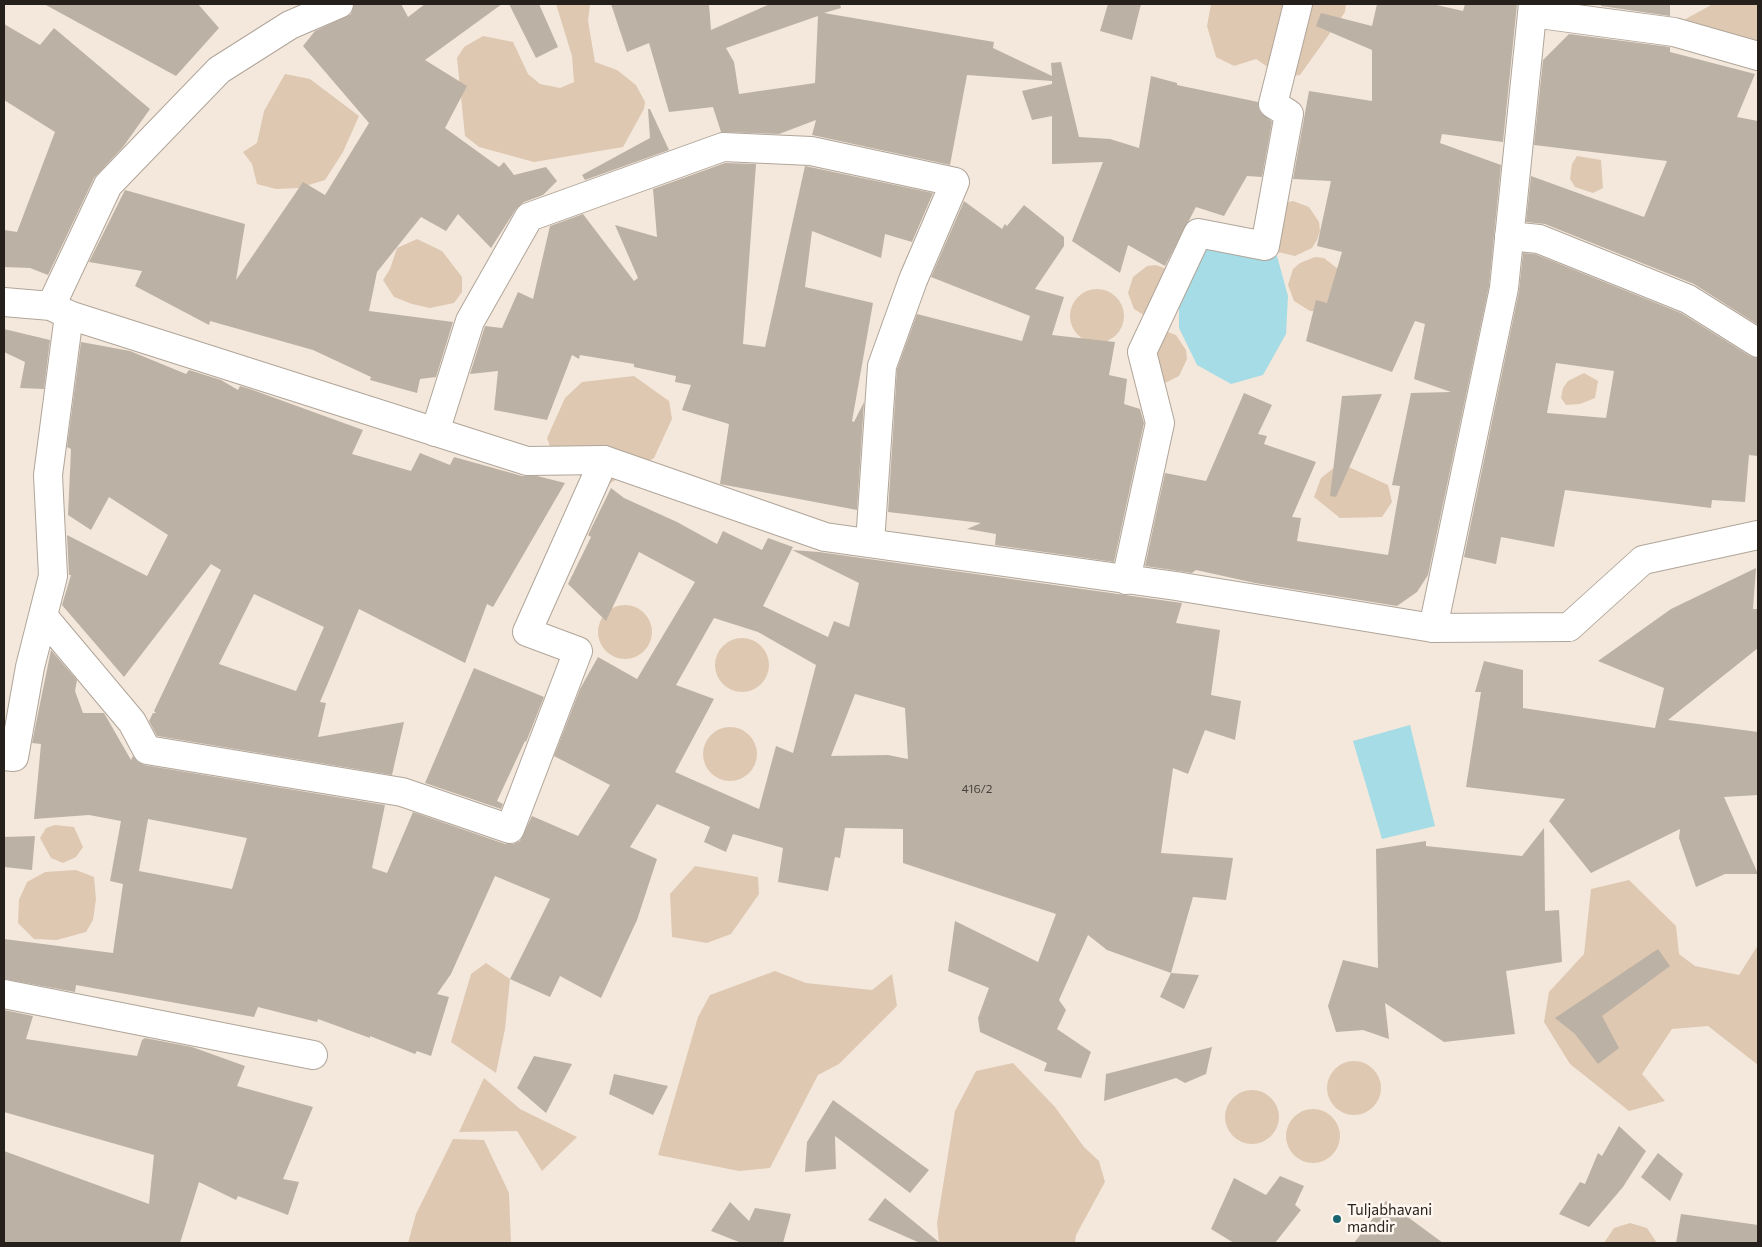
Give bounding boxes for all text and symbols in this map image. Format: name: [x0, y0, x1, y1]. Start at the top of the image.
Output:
house number: 416/2: [961, 782, 993, 796]
place label: Tuljabhavani mandir: [1347, 1201, 1432, 1236]
marker: Tuljabhavani mandir: [1331, 1213, 1343, 1225]

